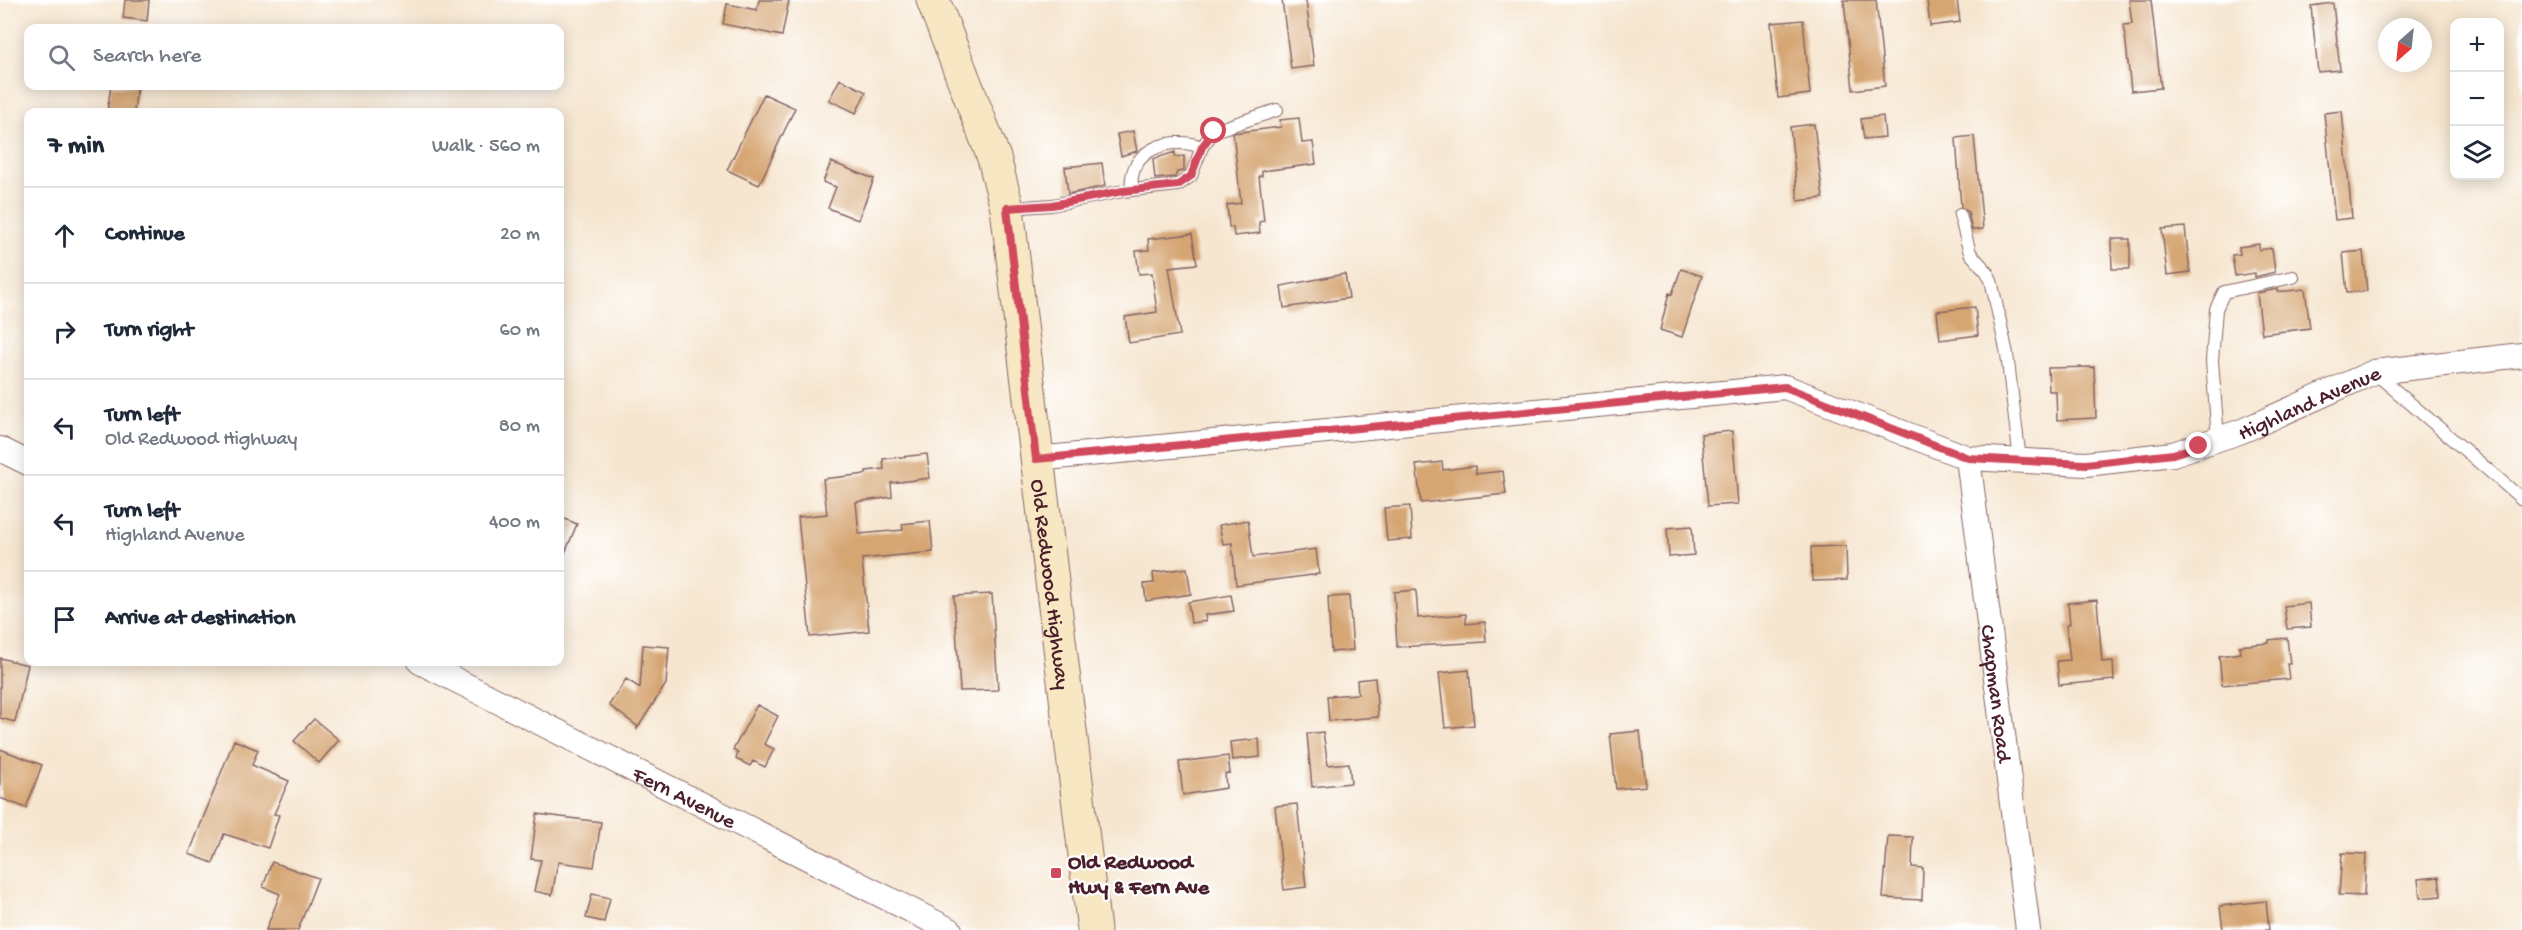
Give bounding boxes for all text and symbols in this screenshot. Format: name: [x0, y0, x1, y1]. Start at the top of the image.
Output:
north arrow: [2378, 18, 2432, 72]
map controls: [2450, 18, 2504, 180]
button: +: [2450, 18, 2504, 72]
search box: [24, 24, 564, 90]
icon: search: [45, 41, 78, 74]
text: Search here: [93, 44, 201, 70]
button: −: [2450, 72, 2504, 126]
route start: [1200, 117, 1226, 143]
button: layers: [2450, 126, 2504, 180]
text: 7 min: [48, 132, 104, 163]
text: Walk · 560 m: [432, 136, 540, 159]
icon: ahead: [48, 219, 81, 252]
text: Continue: [105, 222, 185, 248]
text: 20 m: [500, 224, 540, 247]
icon: right: [48, 315, 81, 348]
text: Turn right: [105, 318, 193, 344]
text: 60 m: [500, 320, 540, 343]
street label: Highland Avenue: [2235, 361, 2386, 448]
text: Turn left: [105, 403, 179, 429]
icon: left: [48, 411, 81, 444]
text: 80 m: [499, 416, 540, 439]
text: Old Redwood Highway: [105, 429, 297, 452]
route end: [2185, 432, 2211, 458]
street label: Old Redwood Highway: [1023, 478, 1074, 692]
text: Turn left: [105, 499, 179, 525]
icon: left: [48, 507, 81, 540]
text: 400 m: [489, 512, 540, 535]
text: Highland Avenue: [105, 525, 244, 548]
icon: arrive: [48, 603, 81, 636]
text: Arrive at destination: [105, 606, 295, 632]
street label: Chapman Road: [1972, 623, 2016, 766]
street label: Fern Avenue: [626, 762, 740, 837]
place label: Old Redwood Hwy & Fern Ave: [1068, 851, 1210, 902]
marker: Old Redwood Hwy & Fern Ave: [1049, 866, 1063, 880]

